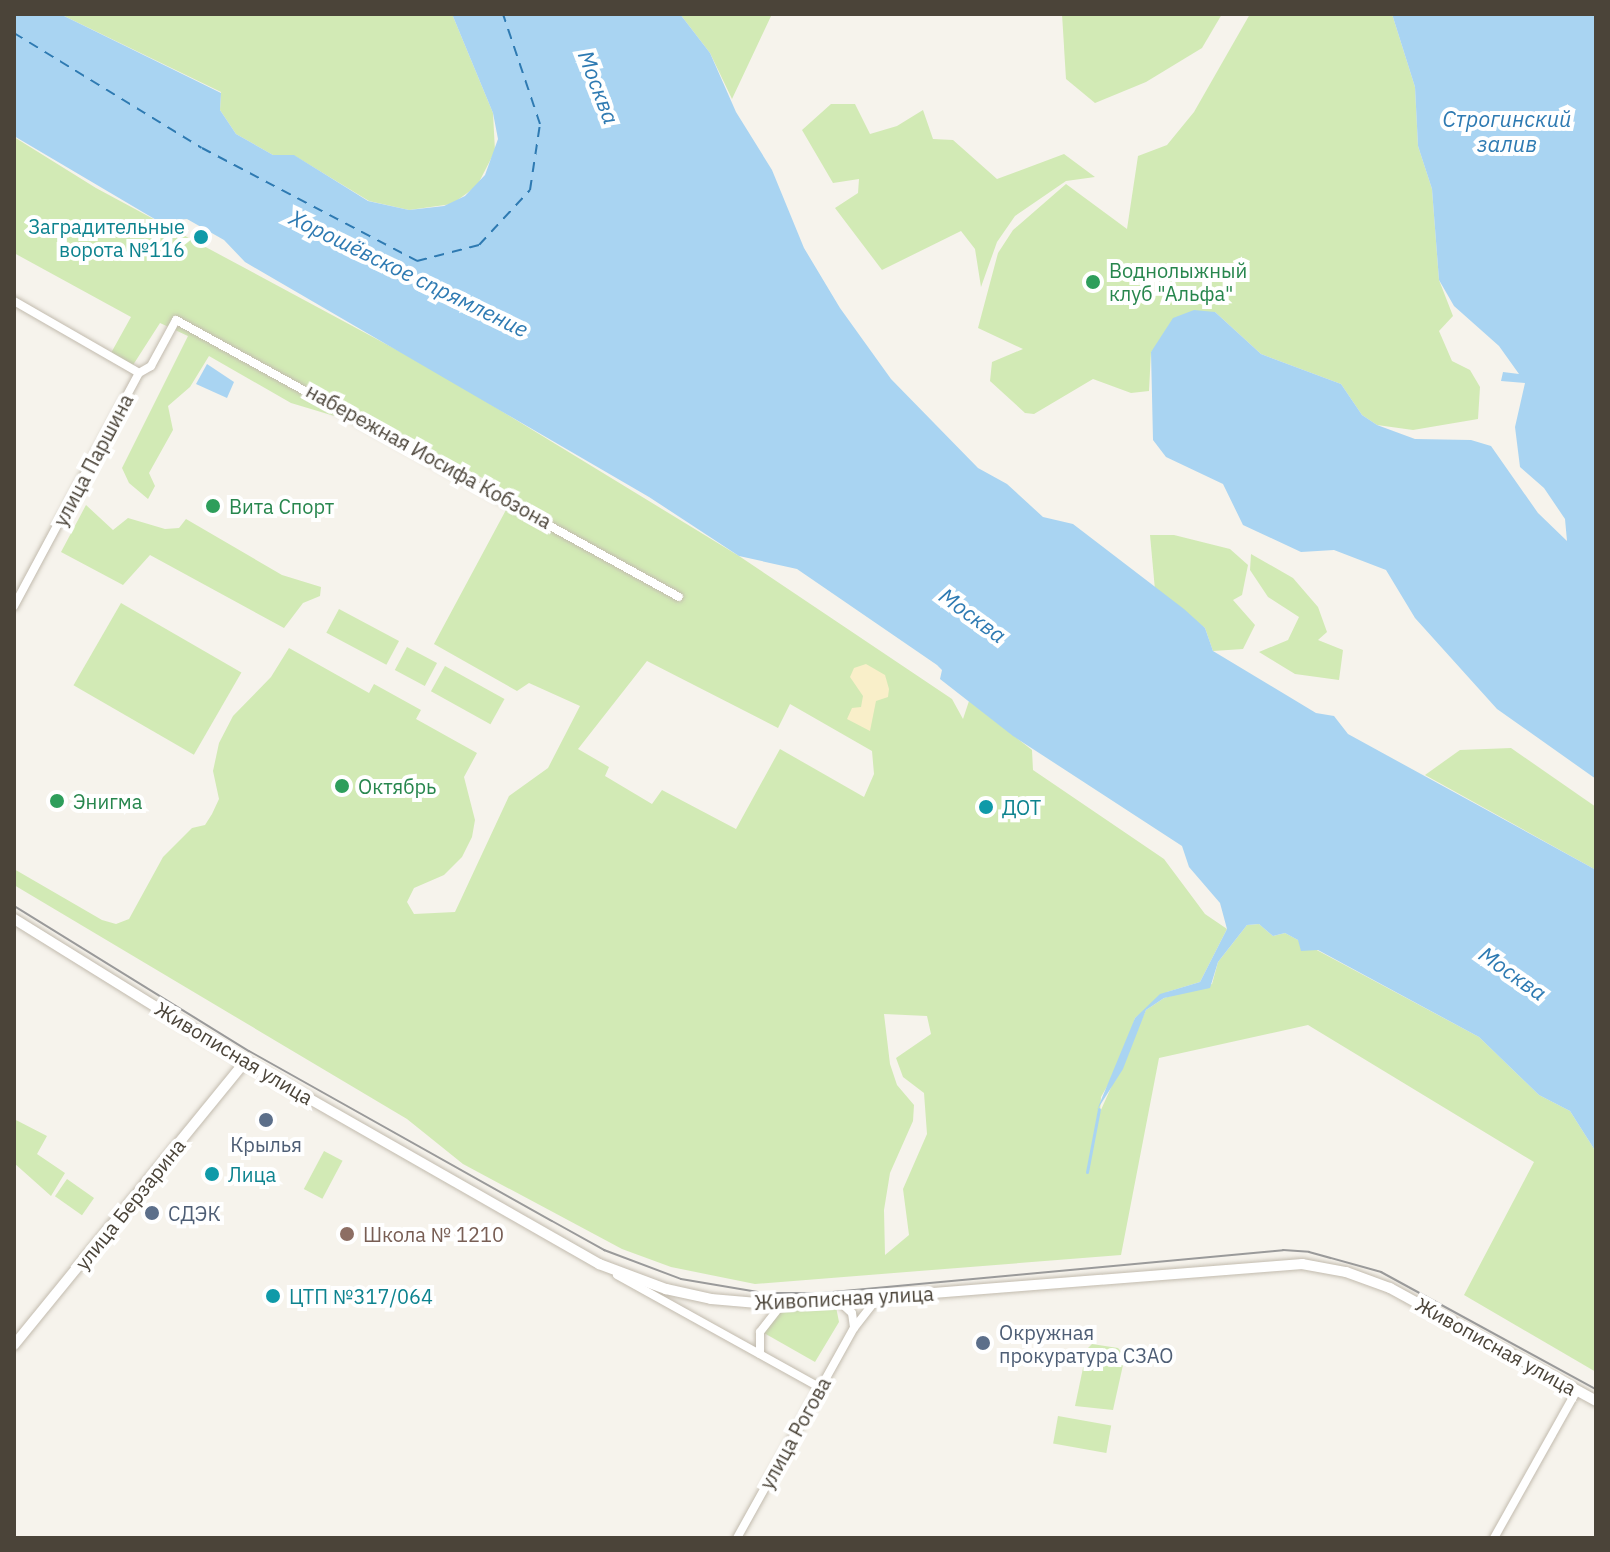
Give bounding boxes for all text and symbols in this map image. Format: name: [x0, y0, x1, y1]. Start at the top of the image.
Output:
water label: Москва: [573, 47, 625, 127]
water label: Строгинский залив: [1443, 105, 1571, 156]
water label: Хорошёвское спрямление: [285, 204, 533, 342]
place label: Заградительные ворота №116: [28, 214, 185, 261]
marker: Заградительные ворота №116: [192, 228, 210, 246]
place label: Воднолыжный клуб "Альфа": [1109, 258, 1247, 305]
marker: Воднолыжный клуб "Альфа": [1084, 273, 1102, 291]
street label: набережная Иосифа Кобзона: [302, 378, 556, 534]
street label: улица Паршина: [48, 390, 138, 530]
place label: Вита Спорт: [229, 494, 334, 518]
marker: Вита Спорт: [204, 497, 222, 515]
water label: Москва: [934, 582, 1012, 648]
place label: Октябрь: [358, 774, 436, 798]
marker: Октябрь: [333, 777, 351, 795]
place label: Энигма: [73, 789, 142, 813]
marker: Энигма: [48, 792, 66, 810]
place label: ДОТ: [1002, 795, 1041, 819]
marker: ДОТ: [977, 798, 995, 816]
water label: Москва: [1474, 940, 1552, 1006]
street label: Живописная улица: [151, 996, 317, 1110]
marker: Крылья: [257, 1111, 275, 1129]
place label: Крылья: [230, 1132, 302, 1156]
street label: улица Берзарина: [70, 1134, 190, 1274]
place label: Лица: [228, 1162, 276, 1186]
marker: Лица: [203, 1165, 221, 1183]
place label: СДЭК: [168, 1201, 221, 1225]
marker: СДЭК: [143, 1204, 161, 1222]
place label: Школа № 1210: [363, 1222, 504, 1246]
marker: Школа № 1210: [338, 1225, 356, 1243]
street label: Живописная улица: [753, 1281, 935, 1315]
place label: ЦТП №317/064: [289, 1284, 433, 1308]
marker: ЦТП №317/064: [264, 1287, 282, 1305]
street label: Живописная улица: [1411, 1292, 1581, 1400]
place label: Окружная прокуратура СЗАО: [999, 1320, 1173, 1367]
marker: Окружная прокуратура СЗАО: [974, 1334, 992, 1352]
street label: улица Рогова: [754, 1373, 836, 1493]

